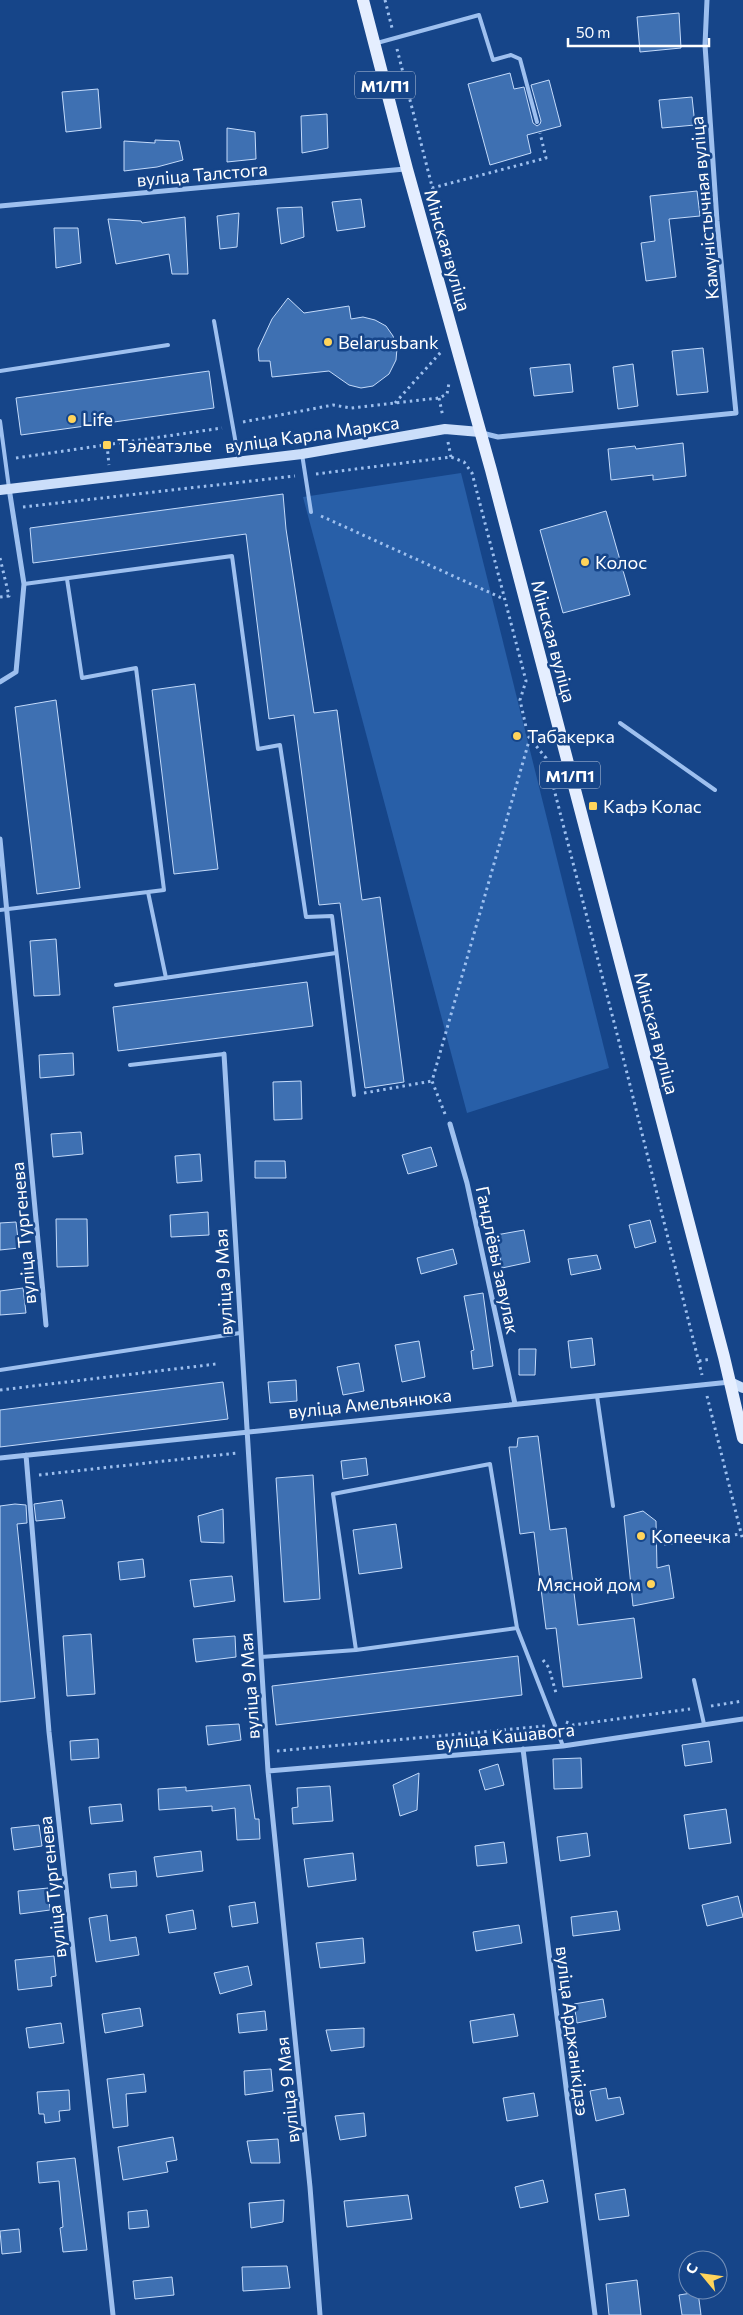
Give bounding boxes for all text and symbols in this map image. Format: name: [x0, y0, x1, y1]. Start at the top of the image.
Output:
scale bar: [568, 15, 709, 47]
text: 50 m: [576, 23, 610, 41]
road number: М1/П1: [355, 72, 415, 98]
street label: Камуністычная вуліца: [685, 115, 723, 301]
street label: вуліца Талстога: [136, 157, 268, 191]
street label: Мінская вуліца: [420, 186, 476, 314]
place label: Belarusbank: [338, 331, 439, 353]
marker: Belarusbank: [322, 336, 334, 348]
place label: Life: [82, 408, 113, 430]
street label: вуліца Карла Маркса: [223, 411, 401, 457]
marker: Life: [66, 413, 78, 425]
place label: Тэлеатэлье: [117, 434, 212, 456]
marker: Тэлеатэлье: [101, 439, 113, 451]
place label: Колос: [595, 551, 647, 573]
marker: Колос: [579, 556, 591, 568]
street label: Мінская вуліца: [527, 577, 581, 705]
place label: Табакерка: [527, 725, 615, 747]
marker: Табакерка: [511, 730, 523, 742]
road number: М1/П1: [540, 762, 600, 788]
place label: Кафэ Колас: [603, 795, 702, 817]
marker: Кафэ Колас: [587, 800, 599, 812]
street label: Мінская вуліца: [630, 969, 684, 1097]
street label: вуліца Тургенева: [6, 1161, 40, 1305]
street label: Гандлёвы завулак: [472, 1184, 524, 1336]
street label: вуліца 9 Мая: [209, 1228, 237, 1336]
street label: вуліца Амельянюка: [287, 1383, 453, 1423]
place label: Копеечка: [651, 1525, 731, 1547]
marker: Копеечка: [635, 1530, 647, 1542]
place label: Мясной дом: [537, 1573, 641, 1595]
marker: Мясной дом: [645, 1578, 657, 1590]
street label: вуліца 9 Мая: [234, 1632, 264, 1740]
street label: вуліца Кашавога: [434, 1718, 576, 1754]
street label: вуліца Тургенева: [34, 1815, 70, 1959]
street label: вуліца Арджанікідзэ: [552, 1945, 594, 2117]
street label: вуліца 9 Мая: [270, 2036, 304, 2144]
north arrow: [678, 2250, 728, 2300]
text: С: [681, 2260, 701, 2277]

